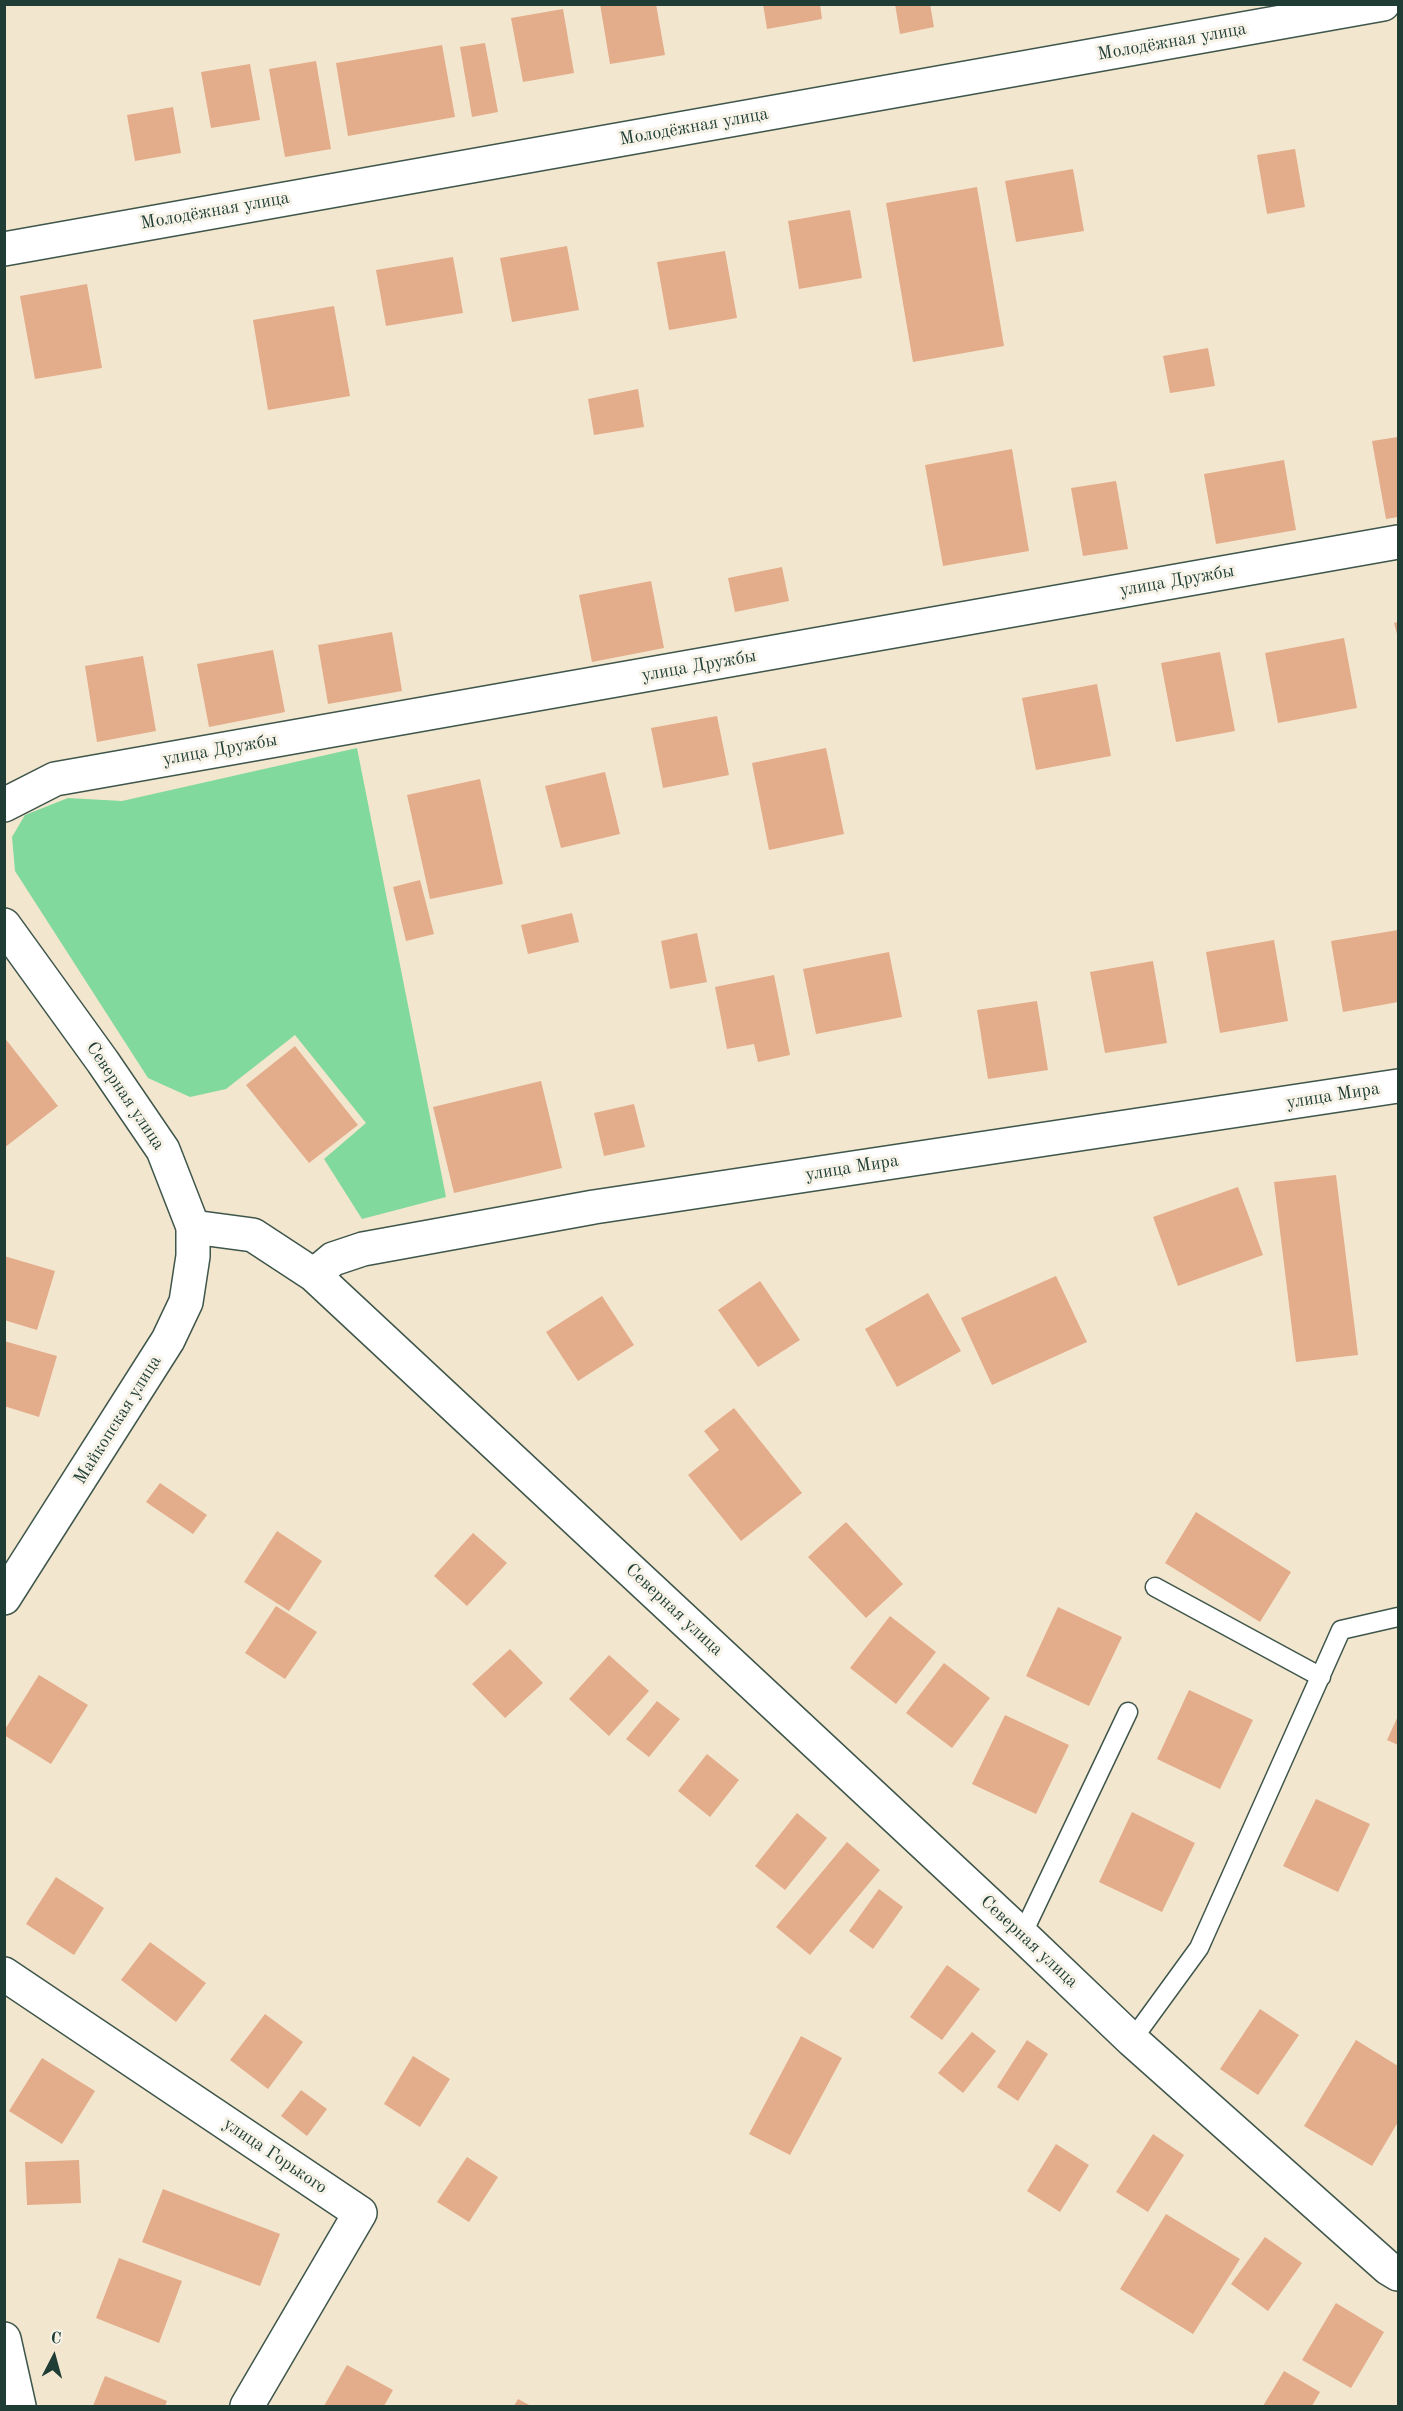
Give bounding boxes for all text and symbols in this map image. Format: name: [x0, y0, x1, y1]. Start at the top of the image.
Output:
street label: Молодёжная улица: [1096, 18, 1248, 66]
street label: Молодёжная улица: [618, 103, 770, 151]
street label: Молодёжная улица: [139, 187, 291, 235]
street label: улица Дружбы: [1118, 560, 1236, 602]
street label: улица Дружбы: [640, 645, 758, 687]
street label: улица Дружбы: [161, 729, 279, 771]
street label: Северная улица: [81, 1038, 169, 1154]
street label: улица Мира: [1285, 1078, 1381, 1114]
street label: улица Мира: [804, 1150, 900, 1186]
street label: Майкопская улица: [70, 1352, 166, 1488]
street label: Северная улица: [621, 1559, 727, 1661]
street label: Северная улица: [976, 1891, 1082, 1993]
street label: улица Горького: [219, 2113, 331, 2199]
north arrow: [24, 2327, 84, 2387]
text: С: [50, 2331, 62, 2348]

